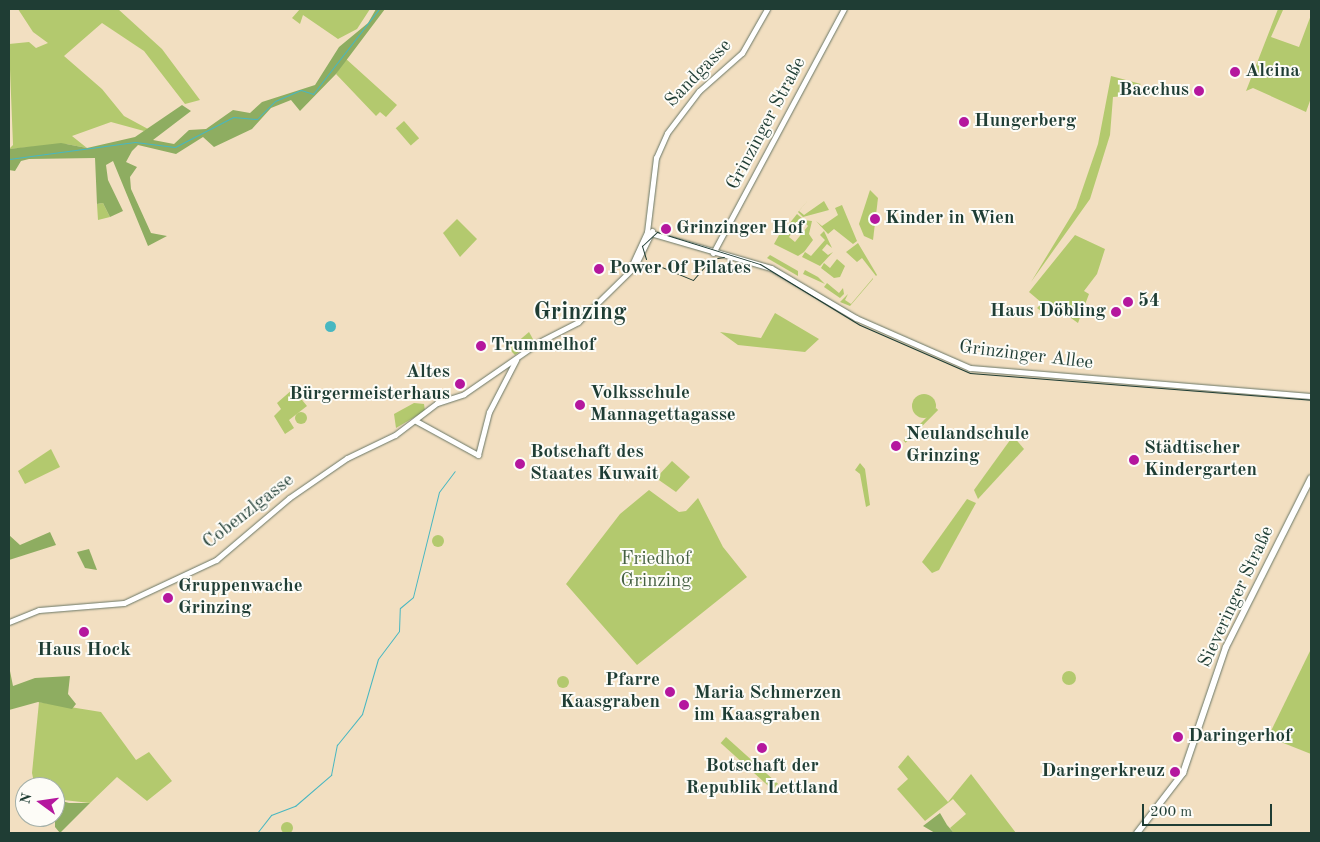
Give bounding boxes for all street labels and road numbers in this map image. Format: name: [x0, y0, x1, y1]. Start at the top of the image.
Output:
street label: Sandgasse: [661, 35, 737, 113]
street label: Grinzinger Straße: [722, 54, 812, 194]
street label: Grinzinger Allee: [958, 336, 1094, 376]
street label: Cobenzlgasse: [199, 469, 299, 555]
street label: Sieveringer Straße: [1194, 523, 1280, 671]

